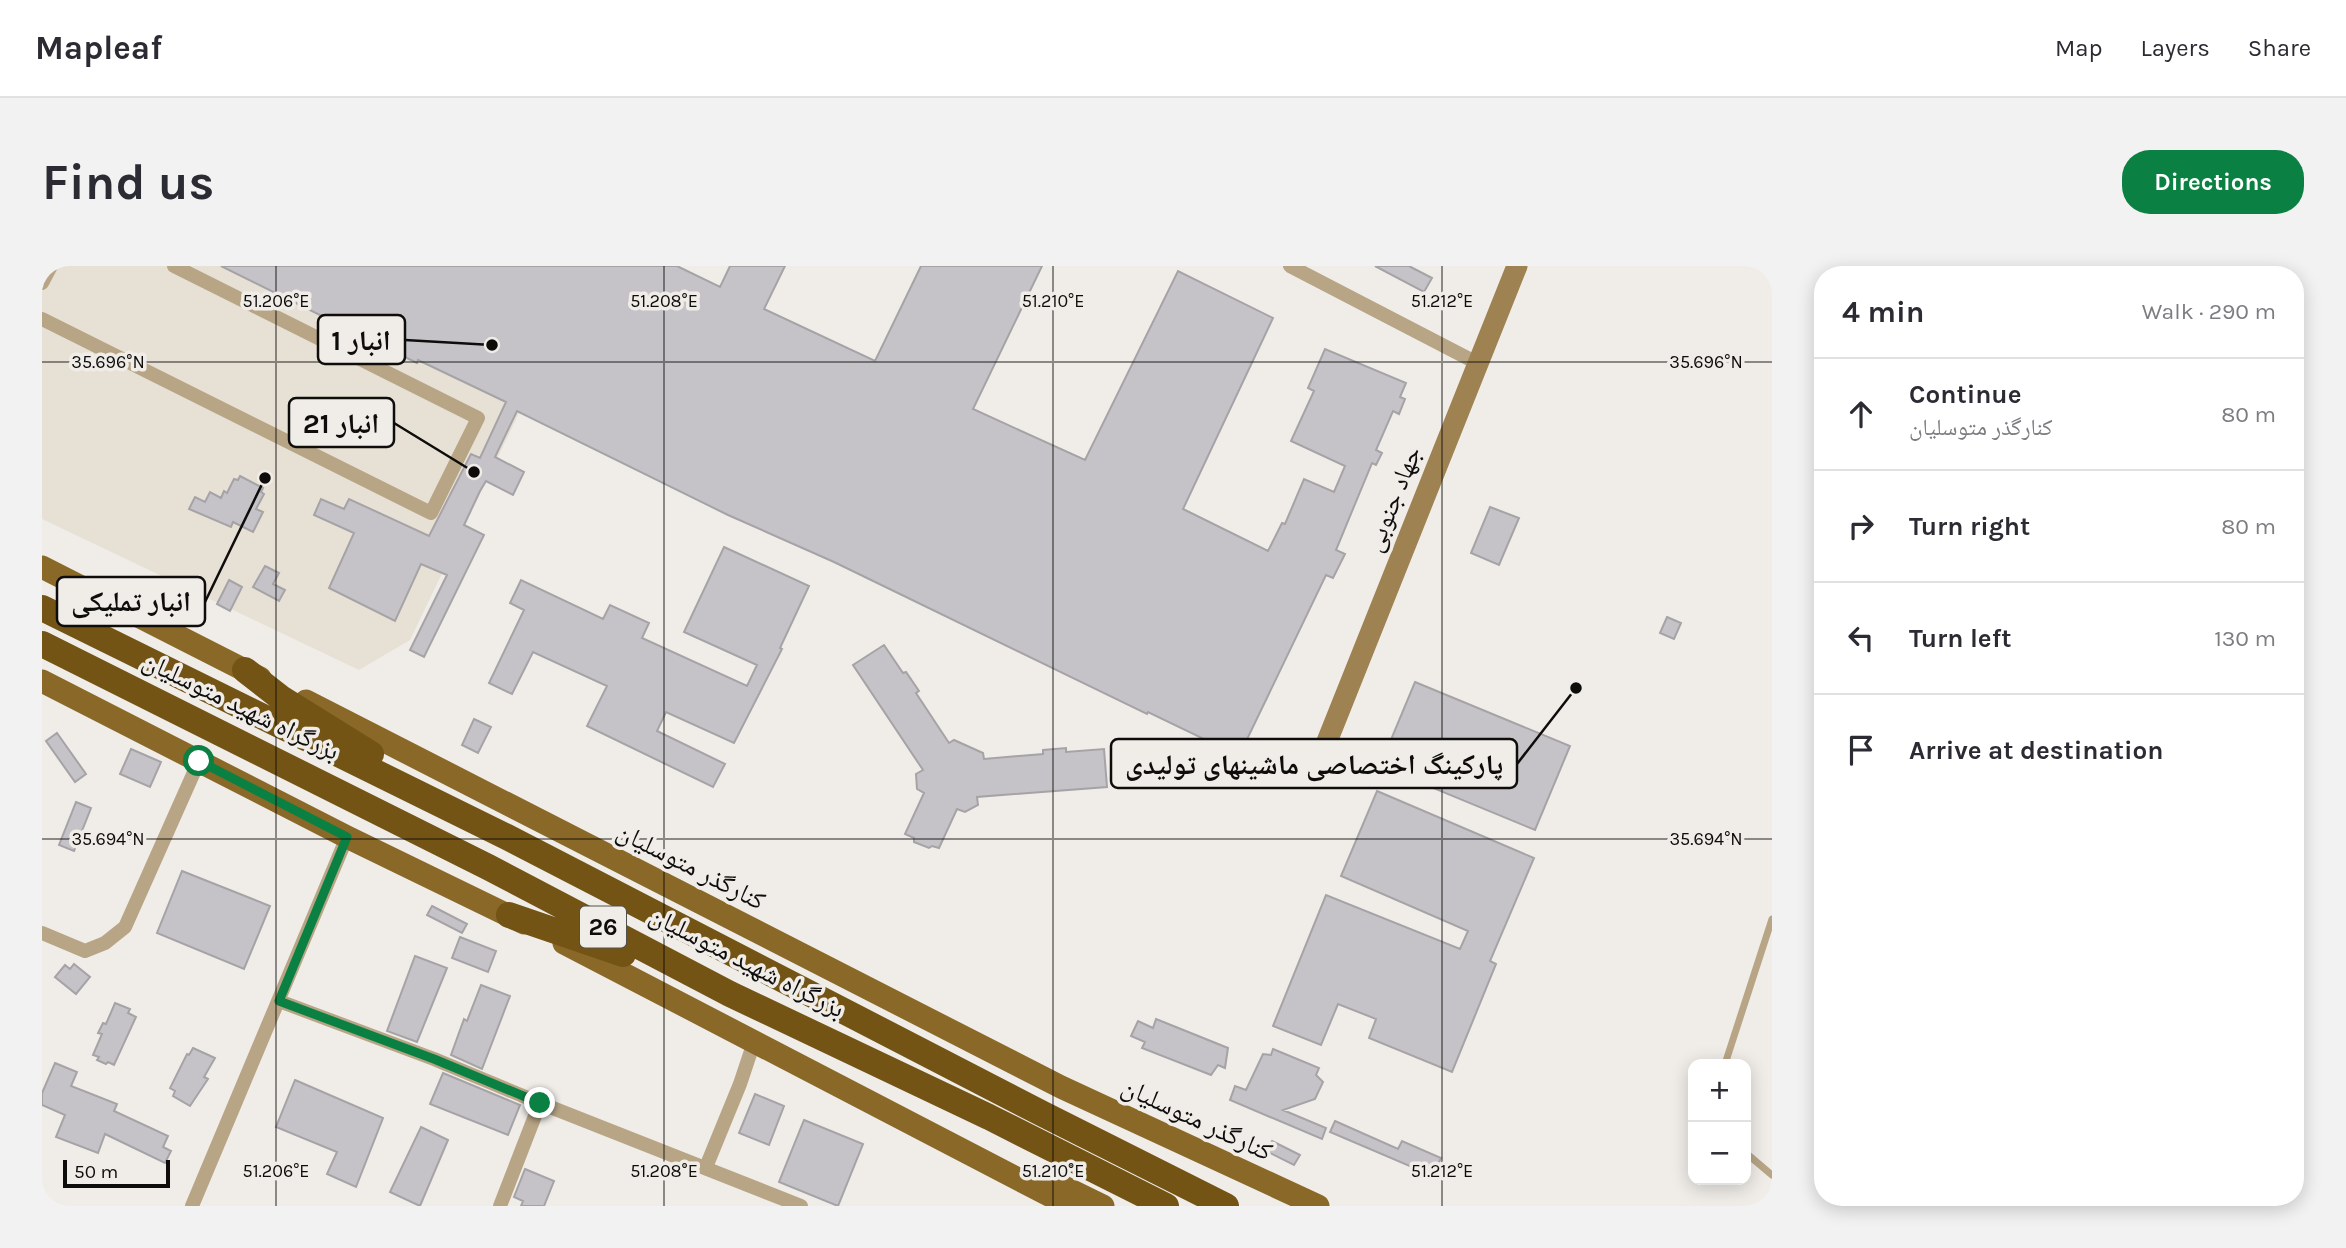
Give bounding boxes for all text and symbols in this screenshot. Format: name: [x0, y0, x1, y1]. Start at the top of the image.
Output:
text: Mapleaf: [35, 29, 162, 67]
text: Map: [2055, 34, 2103, 62]
text: Layers: [2141, 34, 2210, 62]
text: Share: [2248, 34, 2311, 62]
button: Directions: [2122, 150, 2304, 214]
text: Find us: [42, 154, 214, 211]
text: 51.206°E: [243, 290, 310, 312]
text: 51.208°E: [630, 290, 698, 312]
text: 51.210°E: [1022, 290, 1084, 312]
text: 51.212°E: [1411, 290, 1473, 312]
text: 4 min: [1842, 294, 1924, 330]
text: Walk · 290 m: [2142, 298, 2276, 325]
callout: انبار 1: [318, 315, 405, 364]
text: انبار 1: [331, 324, 391, 357]
text: 35.696°N: [71, 351, 145, 373]
text: 35.696°N: [1669, 351, 1743, 373]
text: Continue: [1909, 379, 2021, 410]
icon: ahead: [1842, 395, 1880, 433]
callout: انبار 21: [289, 398, 394, 447]
text: 80 m: [2221, 401, 2276, 428]
text: انبار 21: [303, 407, 379, 440]
text: کنارگذر متوسلیان: [1909, 414, 2053, 441]
street label: جهاد جنوبی: [1358, 442, 1428, 556]
icon: right: [1842, 507, 1880, 545]
text: Turn right: [1909, 511, 2030, 542]
text: 80 m: [2221, 513, 2276, 540]
callout: انبار تملیکی: [57, 577, 205, 626]
text: انبار تملیکی: [71, 585, 191, 619]
icon: left: [1842, 619, 1880, 657]
text: Turn left: [1909, 623, 2011, 654]
text: 130 m: [2214, 625, 2276, 652]
street label: بزرگراه شهید متوسلیان: [138, 645, 344, 767]
icon: arrive: [1842, 731, 1880, 769]
text: Arrive at destination: [1909, 735, 2163, 766]
callout: پارکینگ اختصاصی ماشینهای تولیدی: [1111, 739, 1517, 788]
route start: [183, 745, 214, 776]
text: پارکینگ اختصاصی ماشینهای تولیدی: [1125, 748, 1503, 782]
street label: کنارگذر متوسلیان: [612, 815, 771, 917]
text: 35.694°N: [71, 828, 145, 850]
text: 35.694°N: [1669, 828, 1743, 850]
street label: بزرگراه شهید متوسلیان: [644, 899, 850, 1025]
road number: 26: [580, 906, 626, 948]
map controls: [1688, 1059, 1751, 1185]
button: +: [1688, 1059, 1751, 1122]
street label: کنارگذر متوسلیان: [1117, 1071, 1277, 1167]
route end: [524, 1087, 555, 1118]
button: −: [1688, 1122, 1751, 1185]
scale bar: [63, 1157, 170, 1189]
text: 51.206°E: [243, 1160, 310, 1182]
text: 51.208°E: [630, 1160, 698, 1182]
text: 51.210°E: [1022, 1160, 1084, 1182]
text: 51.212°E: [1411, 1160, 1473, 1182]
text: 50 m: [74, 1161, 118, 1183]

